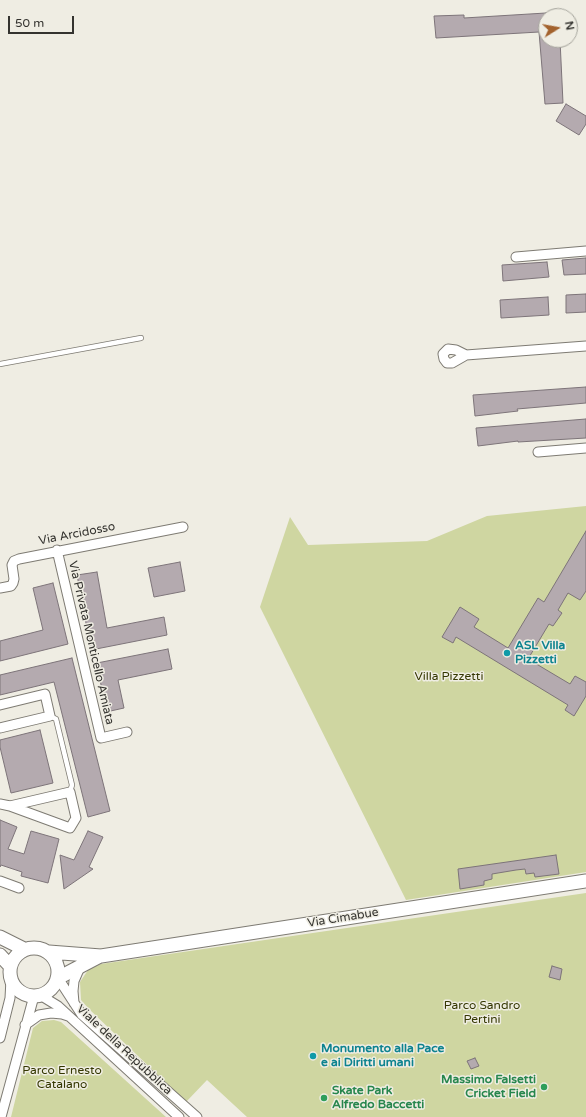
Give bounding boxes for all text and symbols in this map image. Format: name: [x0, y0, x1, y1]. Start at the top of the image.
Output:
scale bar: [10, 8, 76, 34]
north arrow: [538, 8, 578, 48]
text: 50 m: [15, 16, 44, 30]
text: N: [562, 20, 577, 31]
street label: Via Arcidosso: [38, 520, 116, 548]
street label: Via Privata Monticello Amiata: [65, 560, 117, 726]
place label: ASL Villa Pizzetti: [515, 639, 565, 667]
marker: ASL Villa Pizzetti: [502, 648, 512, 658]
park label: Villa Pizzetti: [415, 670, 483, 684]
street label: Via Cimabue: [306, 905, 380, 931]
park label: Parco Sandro Pertini: [444, 999, 520, 1027]
street label: Viale della Repubblica: [73, 1002, 175, 1098]
place label: Monumento alla Pace e ai Diritti umani: [321, 1042, 444, 1070]
marker: Monumento alla Pace e ai Diritti umani: [308, 1051, 318, 1061]
park label: Parco Ernesto Catalano: [22, 1064, 102, 1092]
place label: Massimo Falsetti Cricket Field: [441, 1073, 536, 1101]
marker: Massimo Falsetti Cricket Field: [539, 1082, 549, 1092]
place label: Skate Park Alfredo Baccetti: [332, 1084, 424, 1112]
marker: Skate Park Alfredo Baccetti: [319, 1093, 329, 1103]

